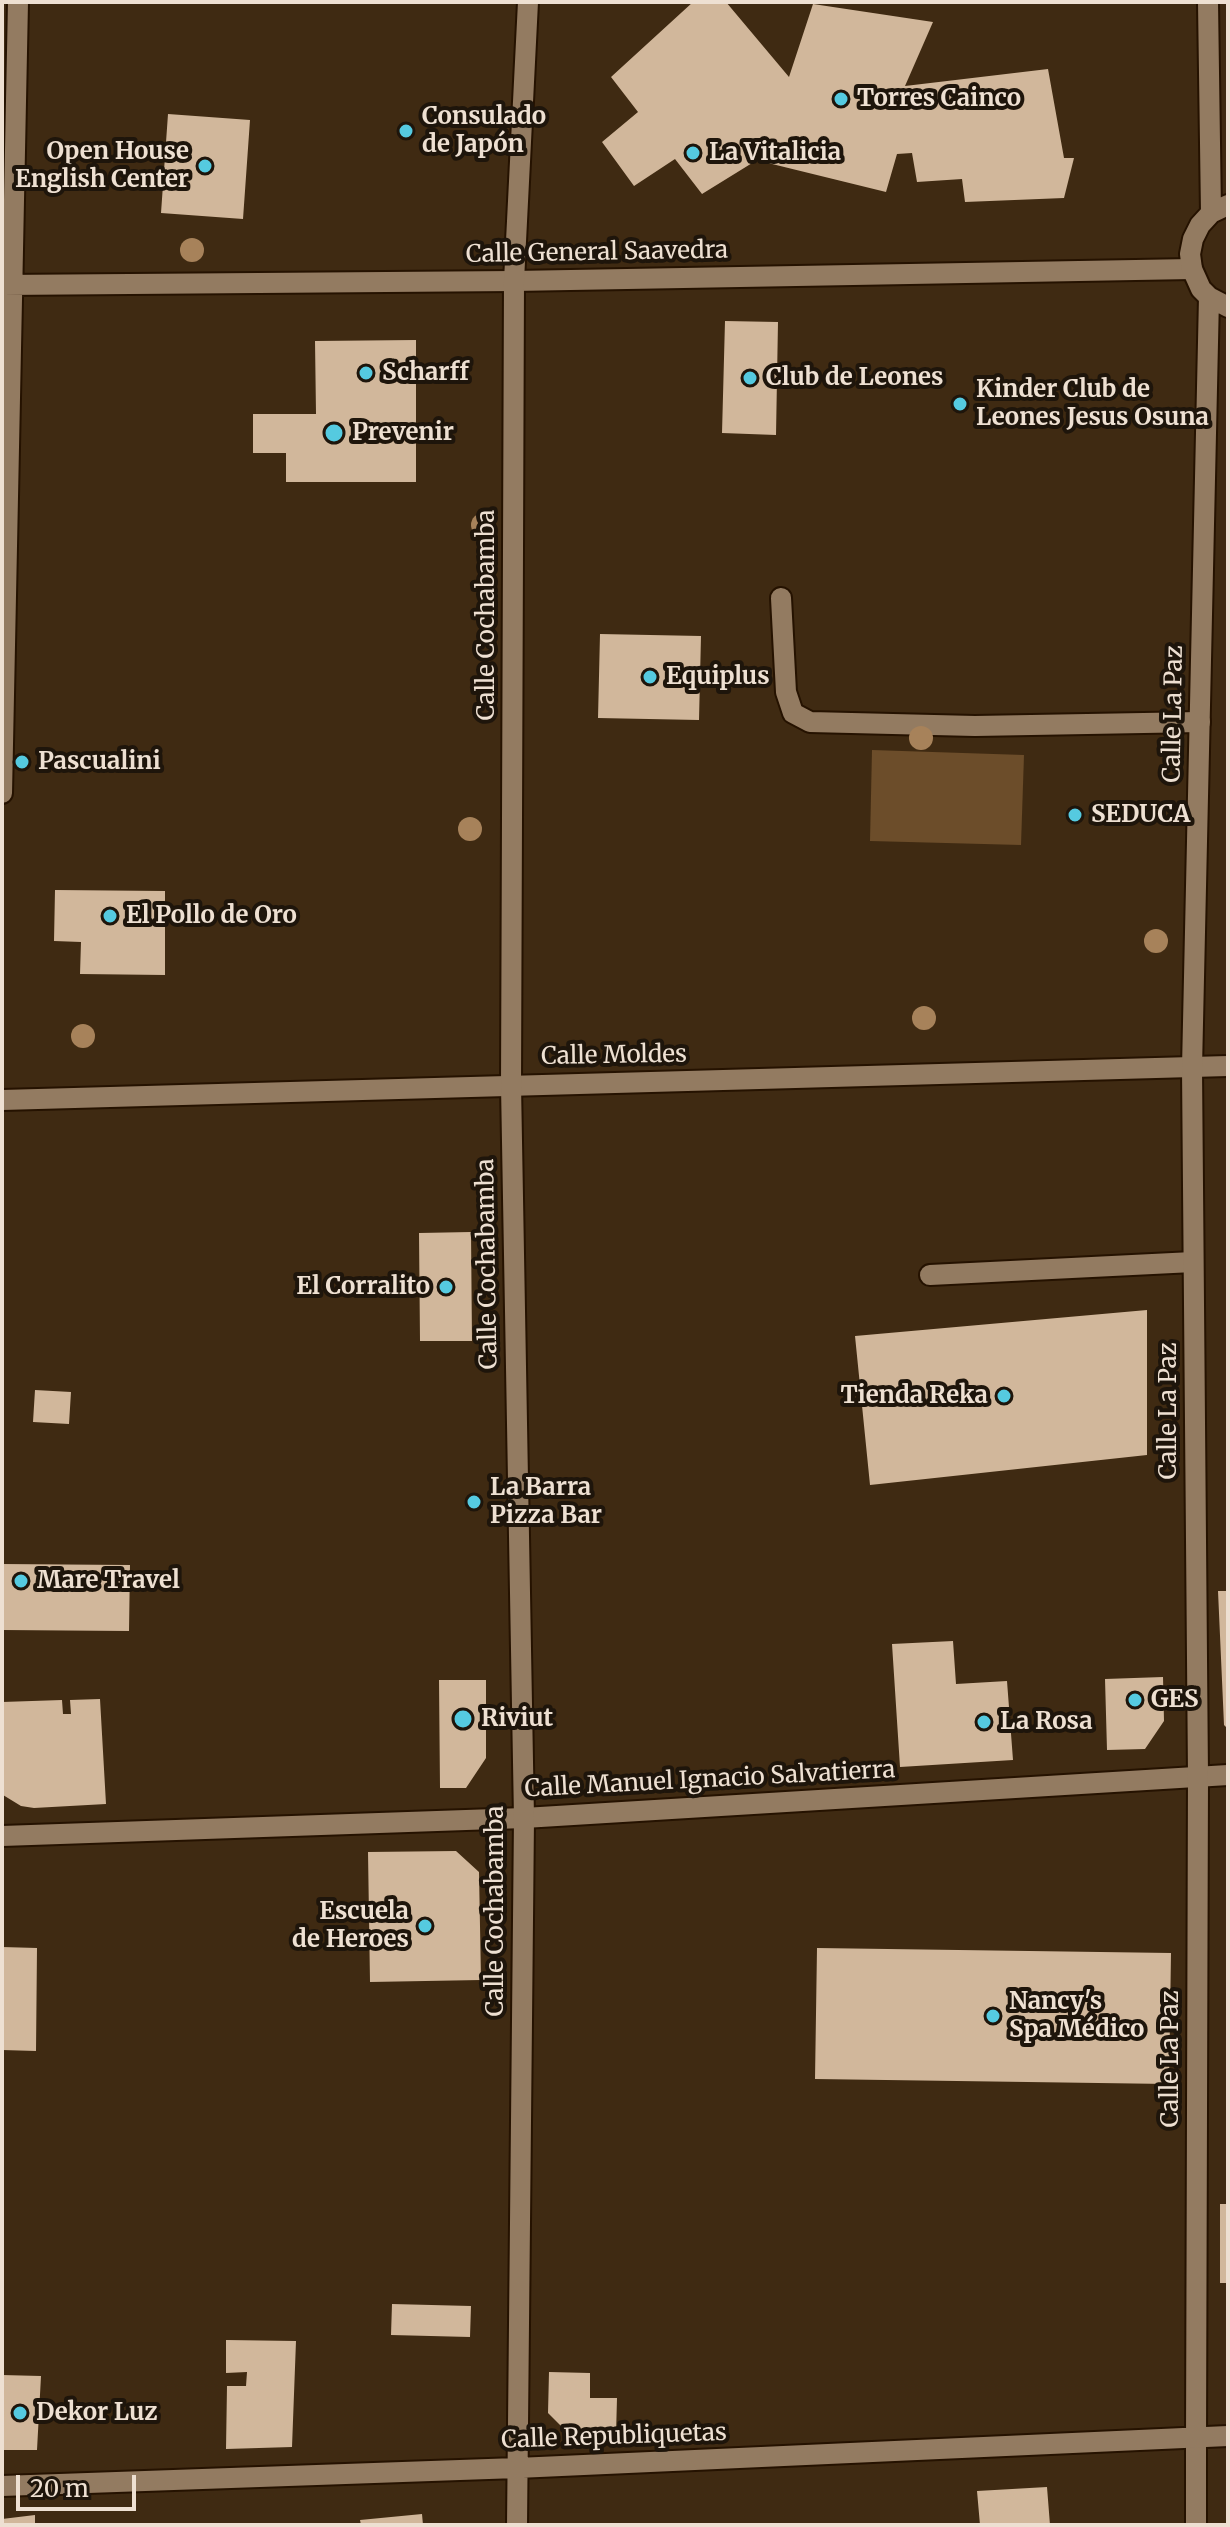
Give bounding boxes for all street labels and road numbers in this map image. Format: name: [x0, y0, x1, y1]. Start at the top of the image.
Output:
street label: Calle General Saavedra: [466, 236, 728, 270]
street label: Calle Cochabamba: [473, 510, 501, 720]
street label: Calle La Paz: [1158, 645, 1190, 783]
street label: Calle Moldes: [541, 1040, 687, 1072]
street label: Calle Cochabamba: [472, 1158, 504, 1370]
street label: Calle La Paz: [1155, 1342, 1183, 1480]
street label: Calle Manuel Ignacio Salvatierra: [524, 1756, 896, 1804]
street label: Calle Cochabamba: [482, 1806, 510, 2016]
street label: Calle La Paz: [1157, 1990, 1185, 2128]
street label: Calle Republiquetas: [501, 2419, 727, 2455]

